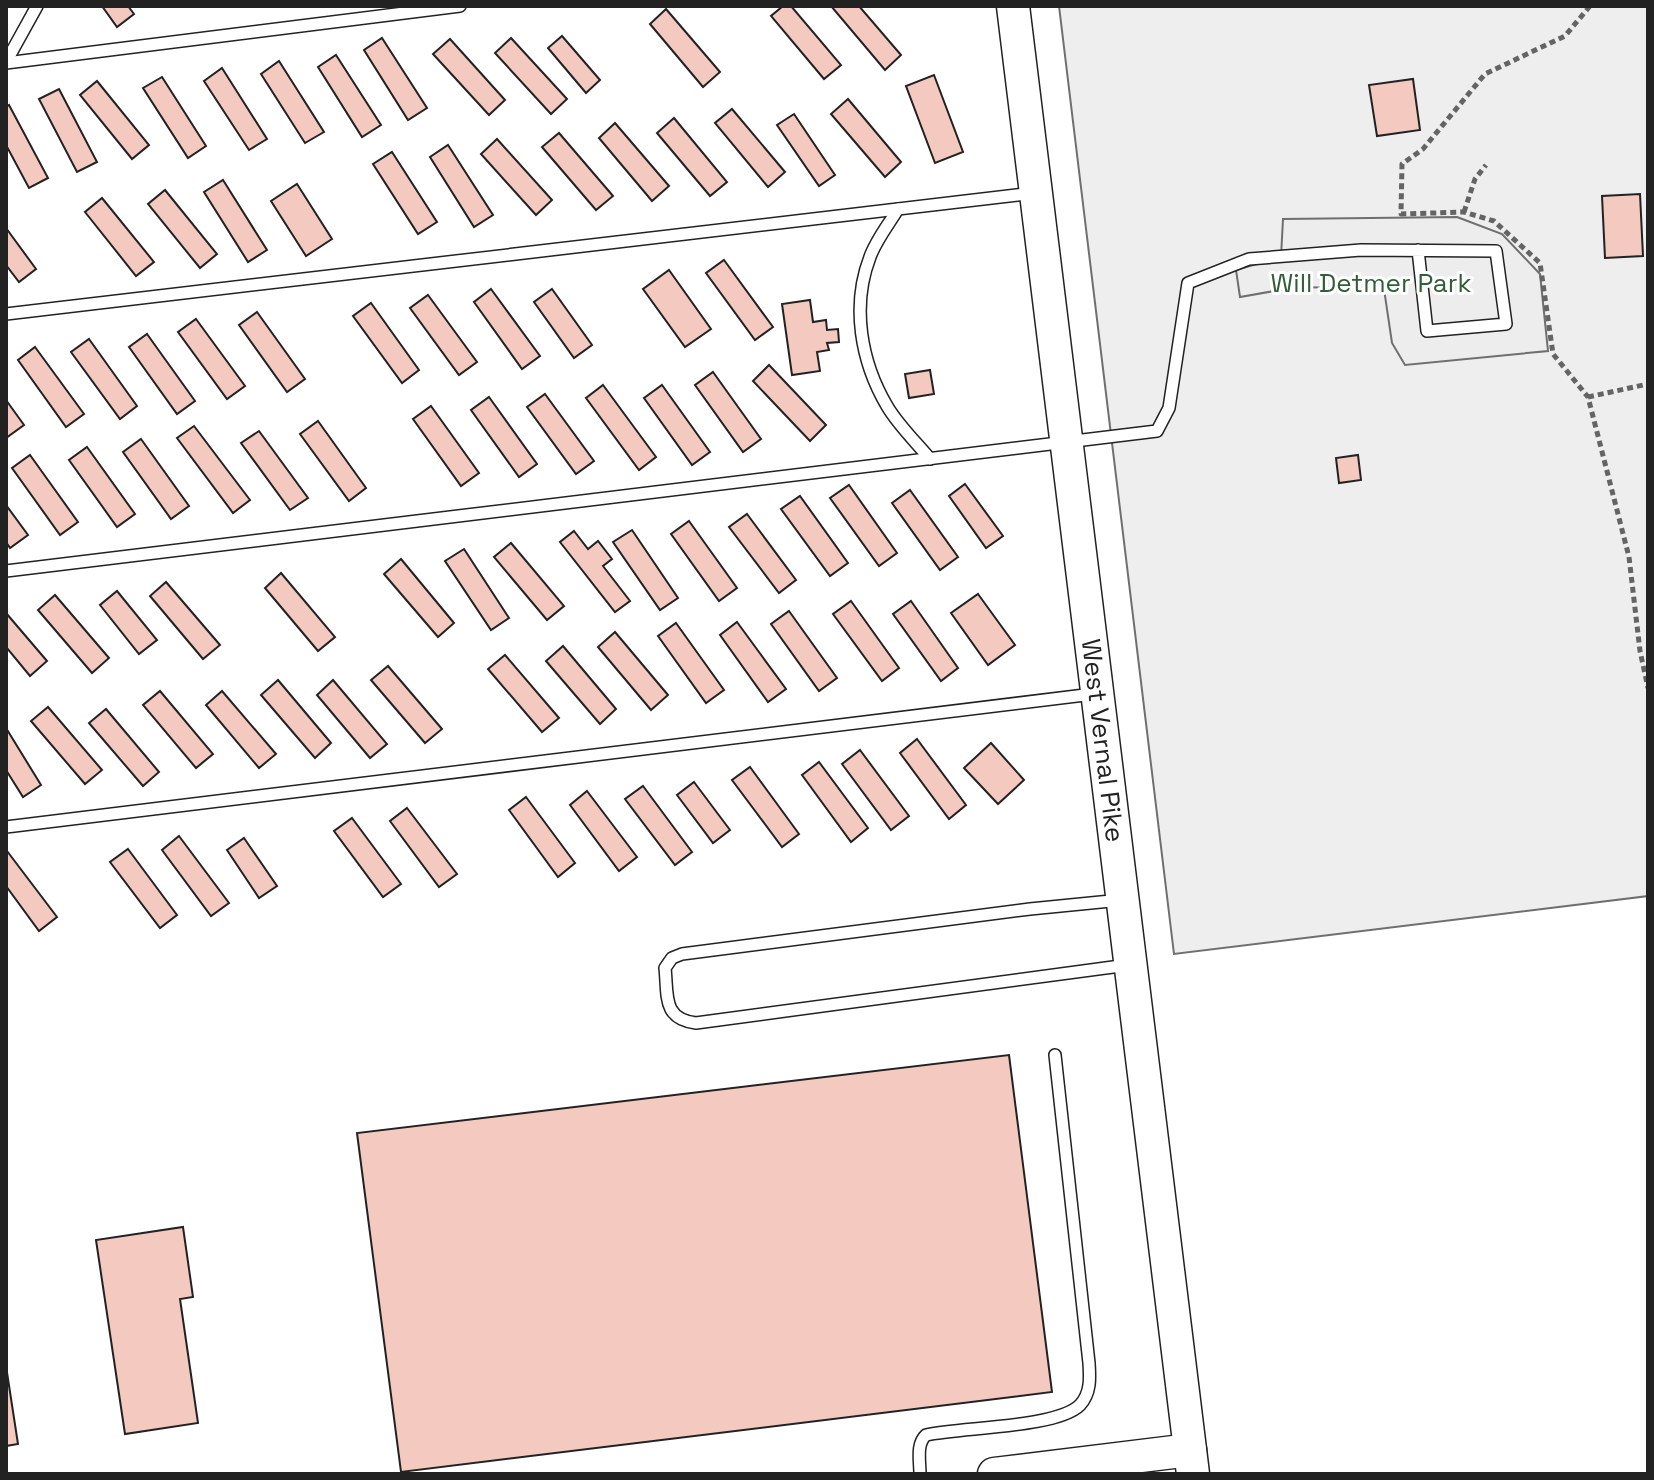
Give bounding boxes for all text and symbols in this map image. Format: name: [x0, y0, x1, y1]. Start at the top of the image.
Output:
park label: Will Detmer Park: [1271, 266, 1471, 300]
street label: West Vernal Pike: [1074, 637, 1132, 844]

